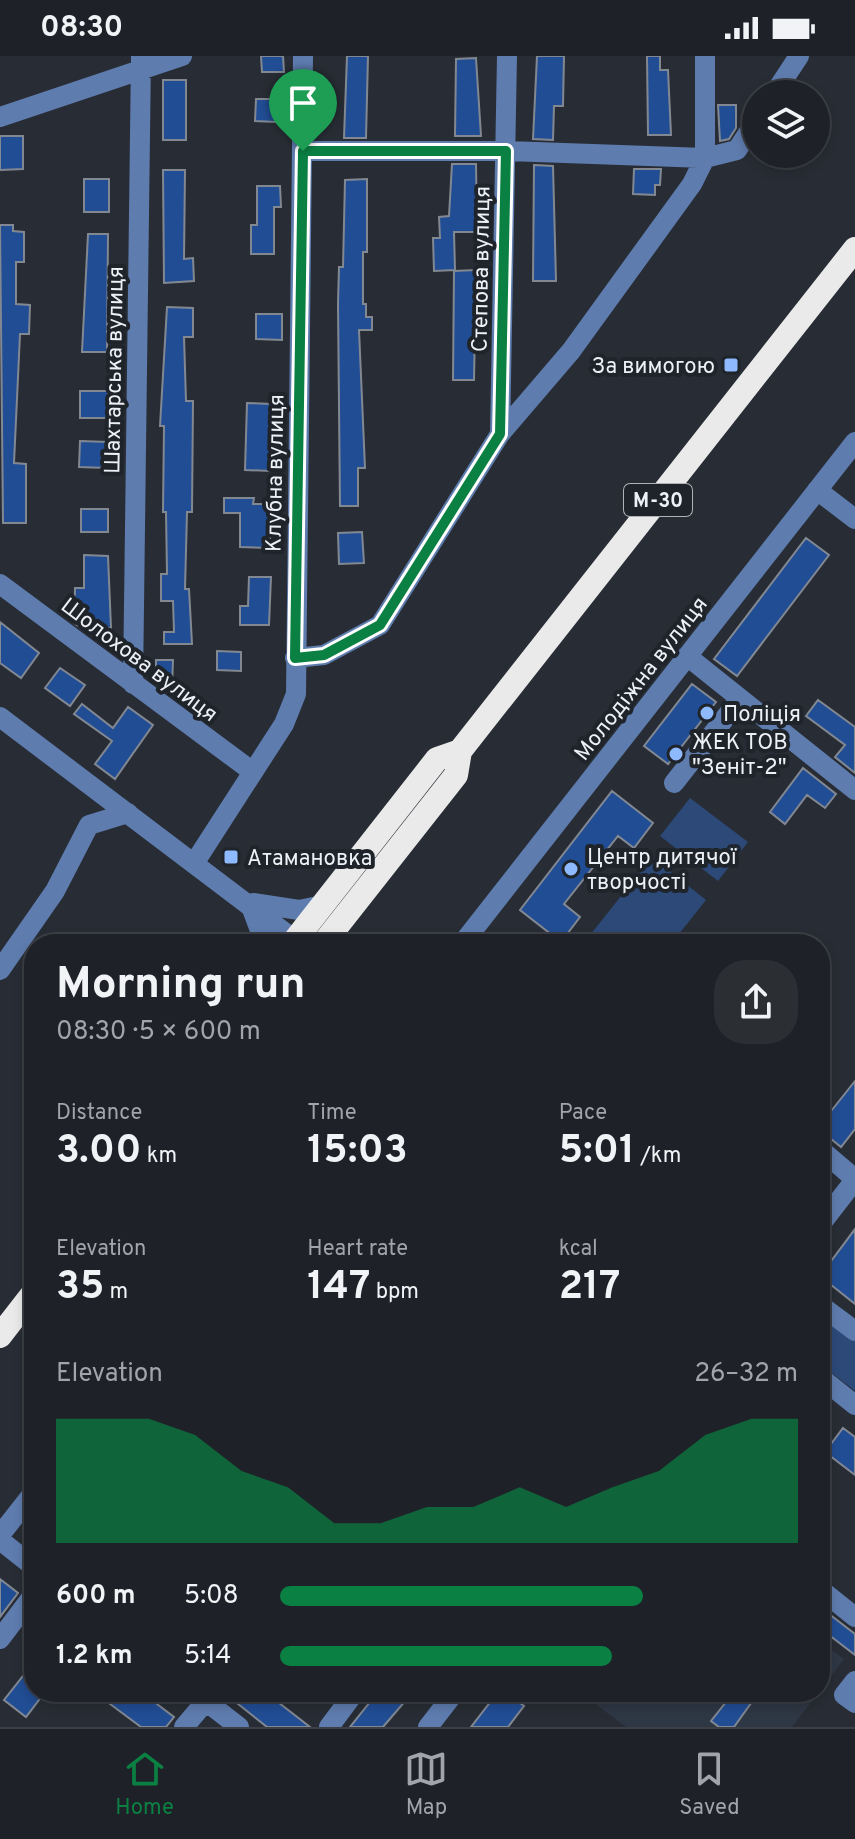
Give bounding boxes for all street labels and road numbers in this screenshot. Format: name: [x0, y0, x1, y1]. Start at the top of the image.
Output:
street label: Степова вулиця: [468, 186, 497, 352]
street label: Шахтарська вулиця: [100, 266, 131, 474]
street label: Клубна вулиця: [262, 394, 291, 552]
road number: М-30: [624, 484, 692, 516]
street label: Молодіжна вулиця: [570, 592, 714, 767]
street label: Шолохова вулиця: [55, 593, 222, 729]

